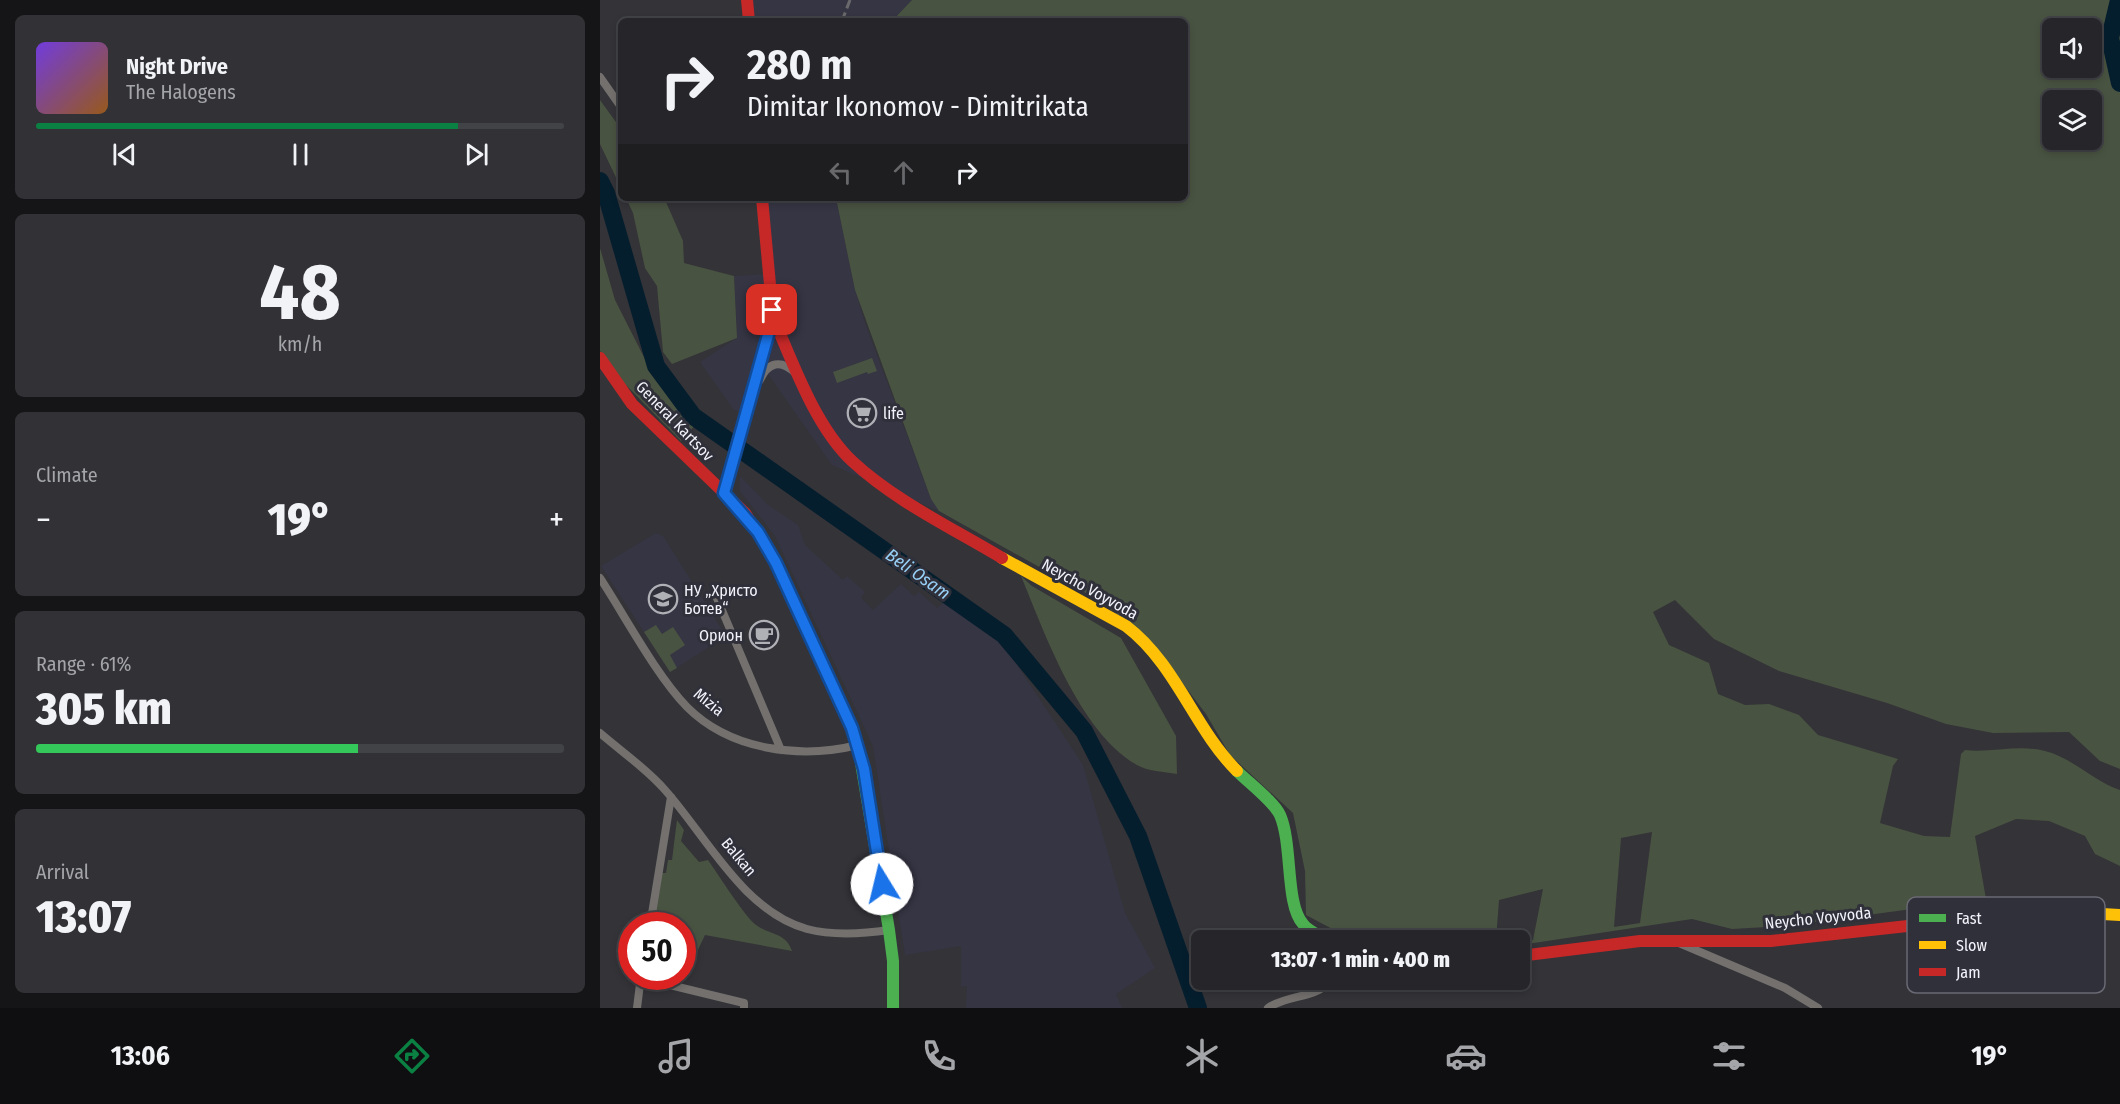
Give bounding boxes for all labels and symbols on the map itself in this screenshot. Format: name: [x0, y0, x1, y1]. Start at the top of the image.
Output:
pin: [746, 284, 797, 335]
street label: General Kartsov: [632, 377, 718, 465]
supermarket icon: life: [846, 397, 878, 429]
place label: life: [883, 404, 904, 423]
water label: Beli Osam: [881, 544, 955, 604]
street label: Neycho Voyvoda: [1039, 555, 1142, 623]
place label: НУ „Христо Ботев“: [684, 581, 758, 618]
school or university icon: НУ „Христо Ботев“: [647, 583, 679, 615]
cafe icon: Орион: [748, 619, 780, 651]
place label: Орион: [699, 626, 743, 645]
street label: Mizia: [690, 684, 728, 720]
street label: Balkan: [718, 834, 760, 880]
position arrow: [850, 852, 914, 916]
legend: [1907, 897, 2105, 993]
street label: Neycho Voyvoda: [1764, 903, 1872, 933]
text: Fast: [1956, 909, 1983, 928]
speed limit sign: 50: [618, 912, 696, 990]
text: Slow: [1956, 936, 1987, 955]
text: Jam: [1956, 963, 1981, 982]

